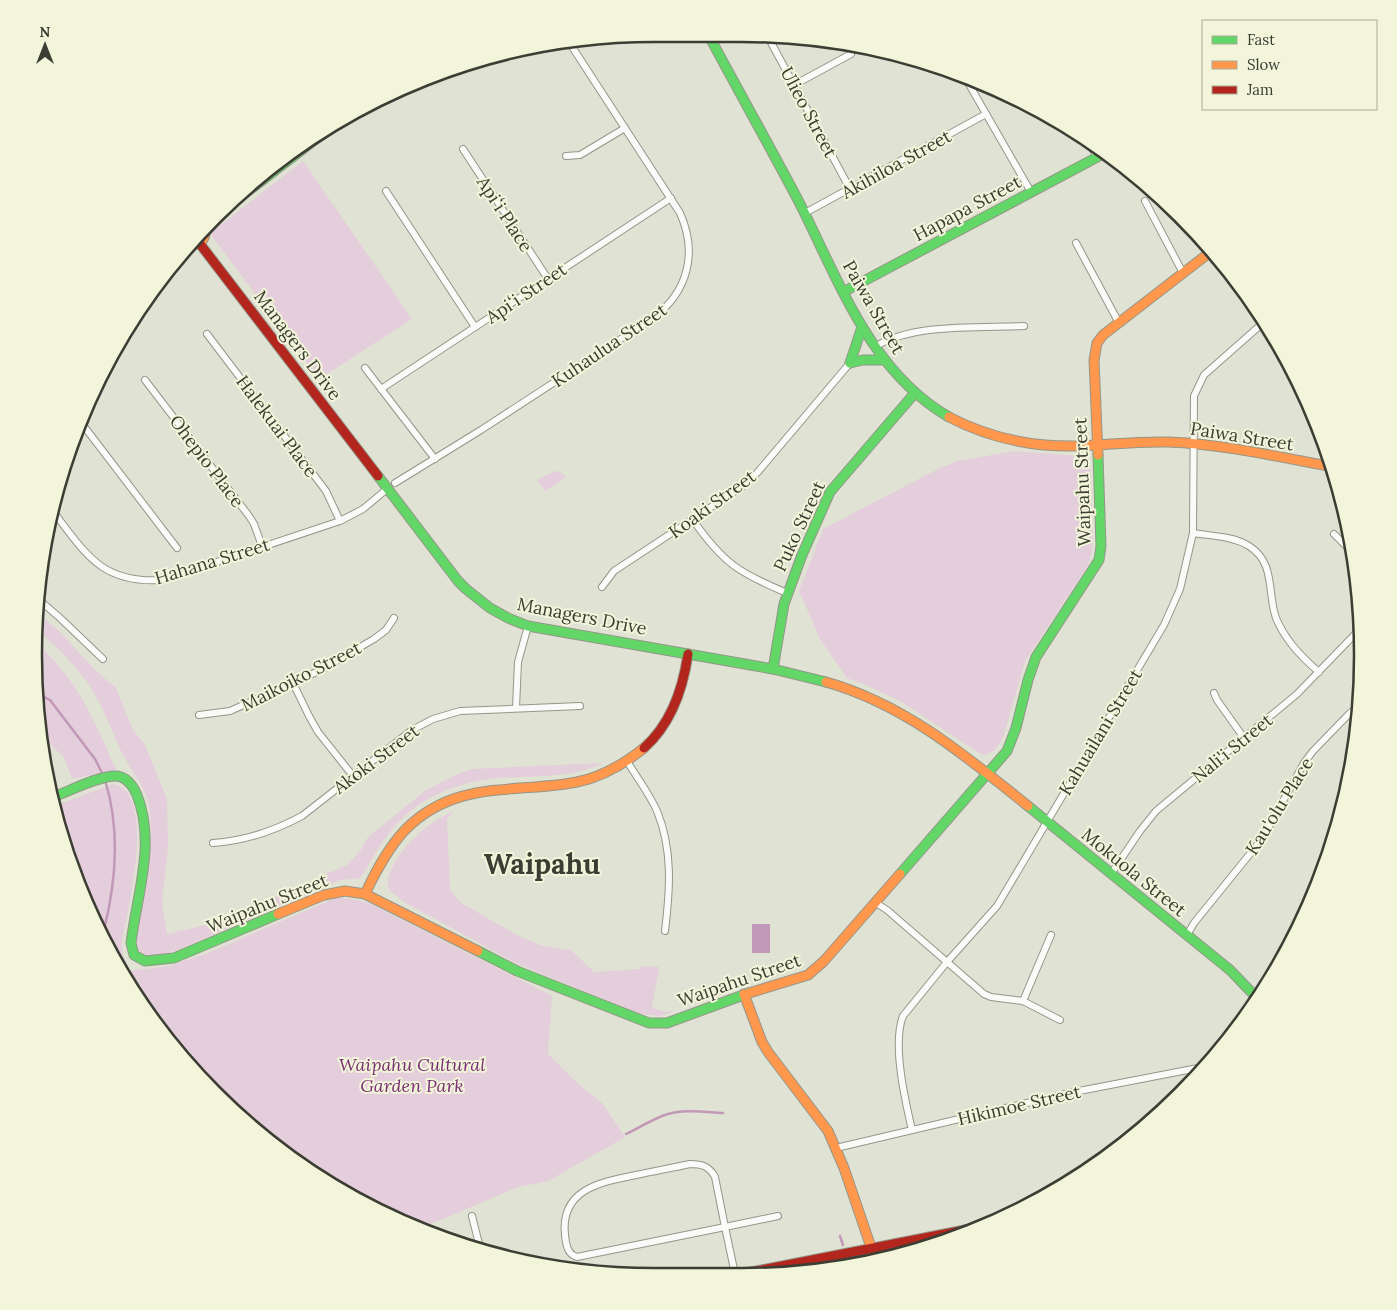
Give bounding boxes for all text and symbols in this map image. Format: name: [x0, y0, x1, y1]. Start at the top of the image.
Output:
north arrow: [20, 20, 70, 70]
legend: [1202, 20, 1377, 110]
text: N: [40, 23, 51, 41]
text: Fast: [1247, 30, 1275, 49]
text: Slow: [1247, 55, 1280, 74]
street label: Ulieo Street: [776, 63, 843, 161]
text: Jam: [1246, 80, 1274, 99]
street label: Akihiloa Street: [836, 124, 955, 204]
street label: Hapapa Street: [909, 170, 1025, 246]
street label: Apiʻi Place: [471, 171, 538, 256]
street label: Paiwa Street: [838, 256, 910, 358]
street label: Apiʻi Street: [480, 258, 571, 329]
street label: Managers Drive: [249, 286, 347, 405]
street label: Kuhaulua Street: [547, 298, 671, 392]
street label: Halekuai Place: [231, 371, 323, 482]
street label: Ohepio Place: [165, 410, 249, 512]
street label: Paiwa Street: [1189, 416, 1295, 456]
street label: Waipahu Street: [1068, 417, 1096, 547]
street label: Koaki Street: [664, 465, 760, 543]
street label: Puko Street: [768, 477, 830, 575]
street label: Hahana Street: [152, 533, 272, 589]
street label: Managers Drive: [515, 592, 649, 640]
street label: Maikoiko Street: [237, 636, 365, 716]
street label: Kahuailani Street: [1053, 665, 1147, 799]
street label: Nali'i Street: [1187, 708, 1277, 788]
street label: Akoki Street: [328, 719, 424, 799]
street label: Kau'olu Place: [1240, 753, 1318, 859]
street label: Mokuola Street: [1077, 823, 1191, 921]
district label: Waipahu: [484, 846, 600, 882]
street label: Waipahu Street: [203, 868, 331, 938]
street label: Waipahu Street: [674, 948, 804, 1012]
park label: Waipahu Cultural Garden Park: [339, 1053, 485, 1097]
street label: Hikimoe Street: [955, 1080, 1083, 1130]

